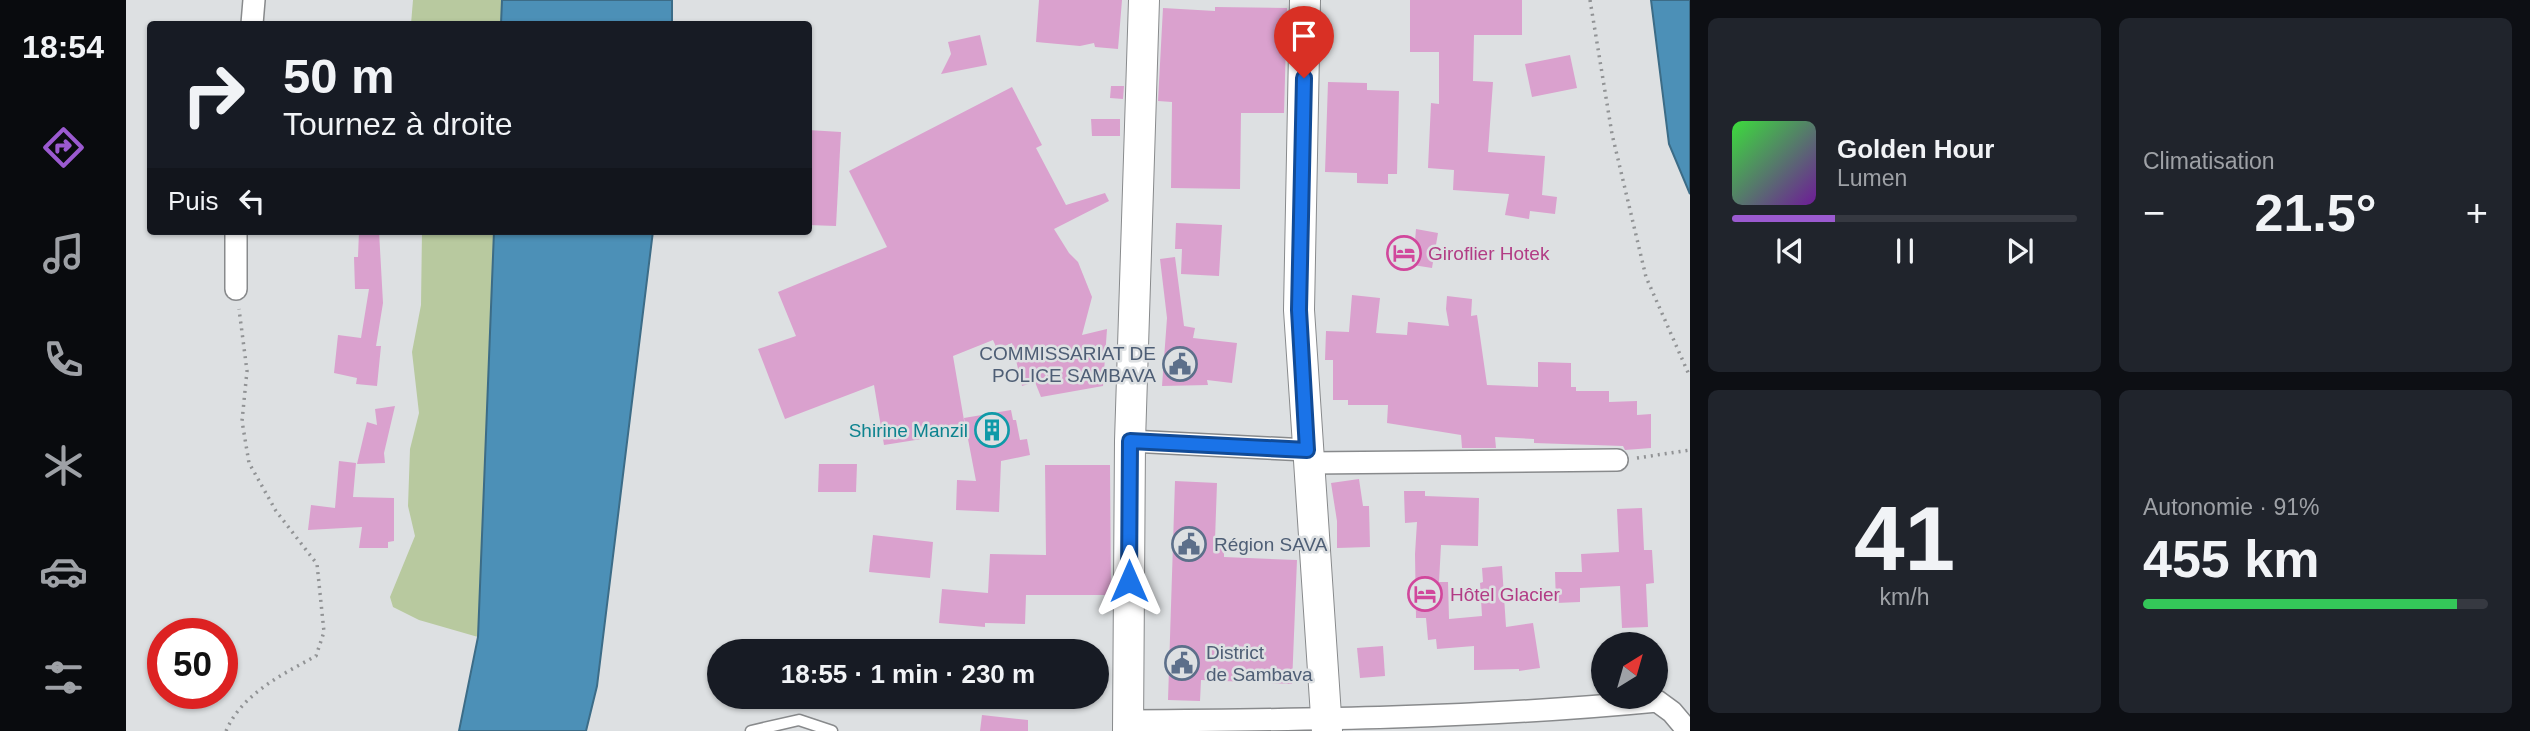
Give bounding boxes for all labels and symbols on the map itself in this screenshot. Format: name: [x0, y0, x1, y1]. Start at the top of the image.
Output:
pin: [1274, 6, 1334, 78]
hotel icon: Giroflier Hotek: [1385, 234, 1423, 272]
place label: Giroflier Hotek: [1428, 243, 1550, 264]
place label: COMMISSARIAT DE POLICE SAMBAVA: [979, 343, 1156, 386]
public building icon: COMMISSARIAT DE POLICE SAMBAVA: [1161, 345, 1199, 383]
building icon: Shirine Manzil: [973, 411, 1011, 449]
place label: Shirine Manzil: [849, 420, 968, 441]
public building icon: Région SAVA: [1170, 525, 1208, 563]
place label: Région SAVA: [1214, 534, 1328, 555]
position arrow: [1092, 544, 1166, 618]
hotel icon: Hôtel Glacier: [1406, 575, 1444, 613]
place label: Hôtel Glacier: [1450, 584, 1560, 605]
speed limit sign: 50: [147, 618, 238, 709]
north arrow: [1591, 632, 1668, 709]
place label: District de Sambava: [1206, 642, 1313, 685]
public building icon: District de Sambava: [1163, 644, 1201, 682]

